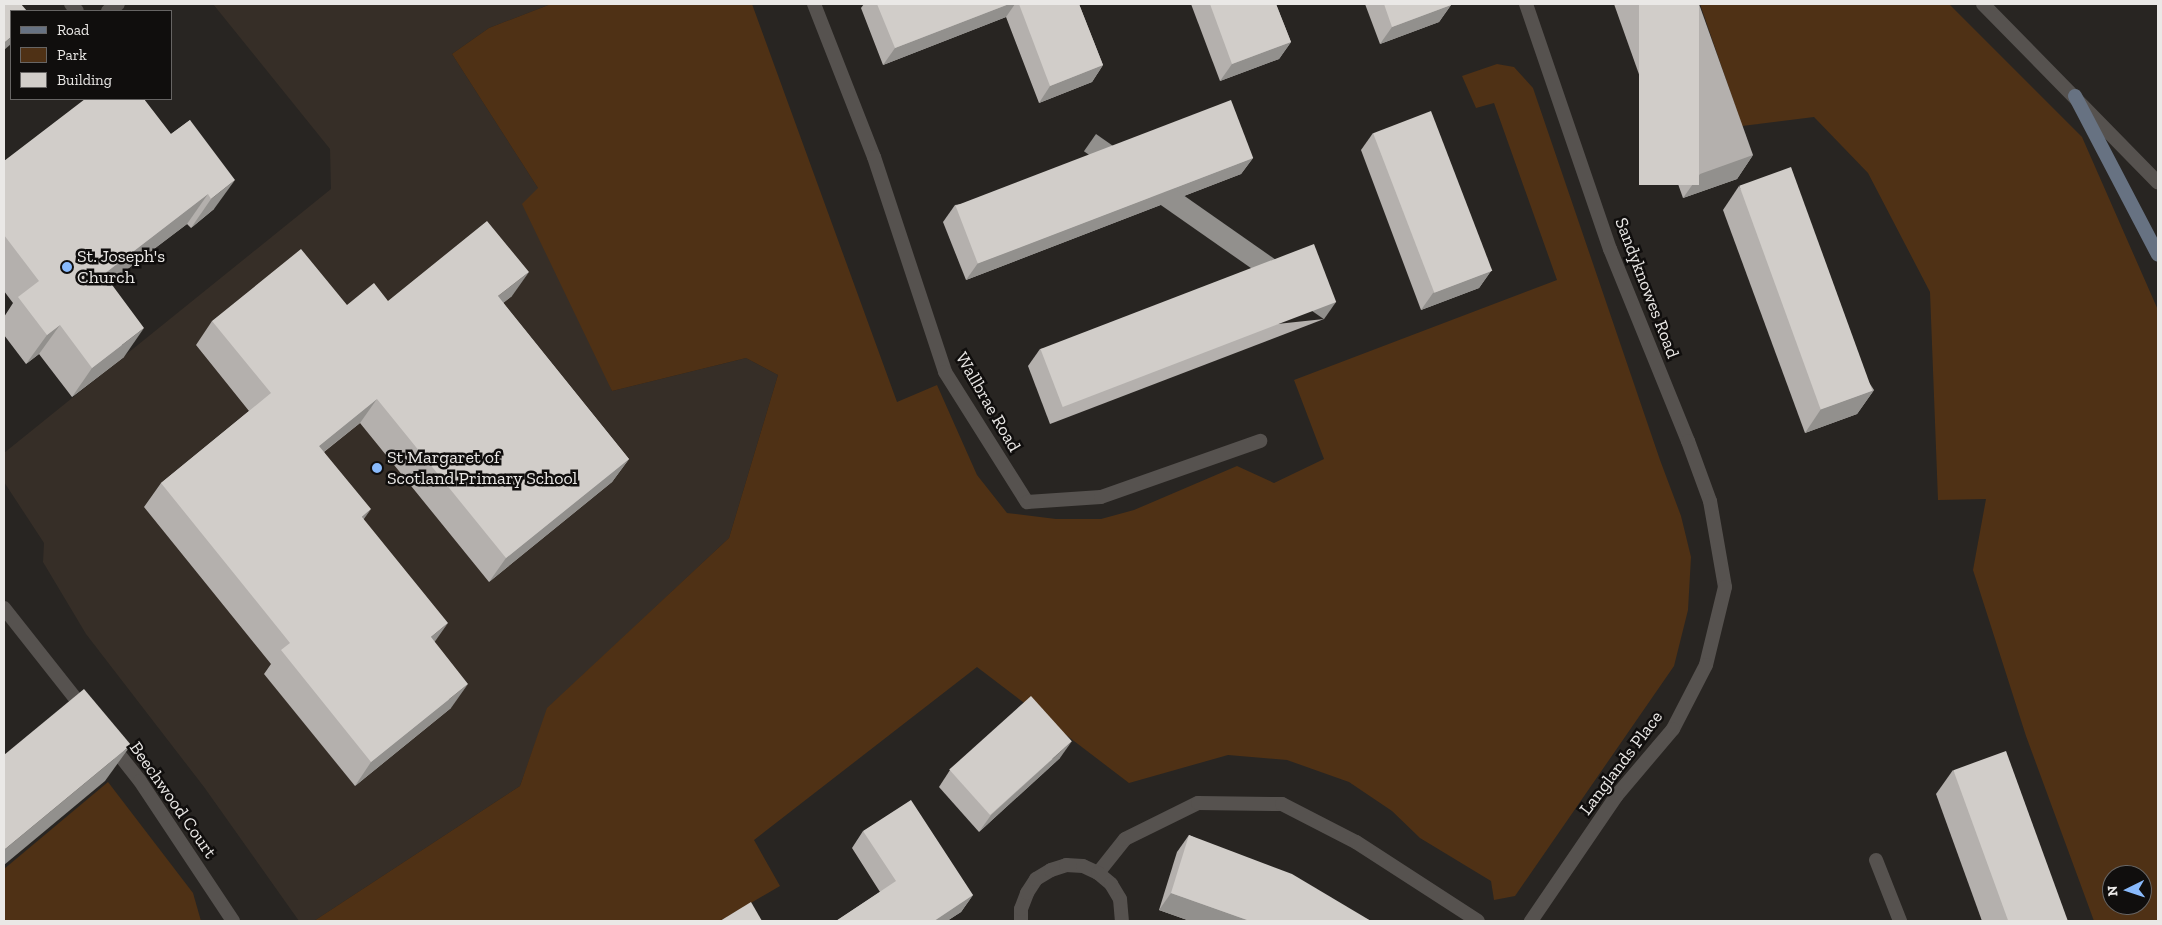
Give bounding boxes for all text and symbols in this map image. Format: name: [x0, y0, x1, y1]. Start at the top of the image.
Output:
legend: [10, 10, 172, 100]
text: Road: [57, 21, 89, 39]
text: Park: [57, 46, 87, 64]
text: Building: [57, 71, 112, 89]
street label: Sandyknowes Road: [1610, 215, 1684, 361]
place label: St. Joseph's Church: [77, 246, 166, 288]
marker: St. Joseph's Church: [61, 261, 73, 273]
street label: Wallbrae Road: [951, 348, 1025, 456]
place label: St Margaret of Scotland Primary School: [387, 447, 578, 489]
marker: St Margaret of Scotland Primary School: [371, 462, 383, 474]
street label: Langlands Place: [1575, 707, 1667, 819]
street label: Beechwood Court: [125, 738, 221, 862]
north arrow: [2102, 865, 2152, 915]
text: N: [2104, 885, 2121, 897]

